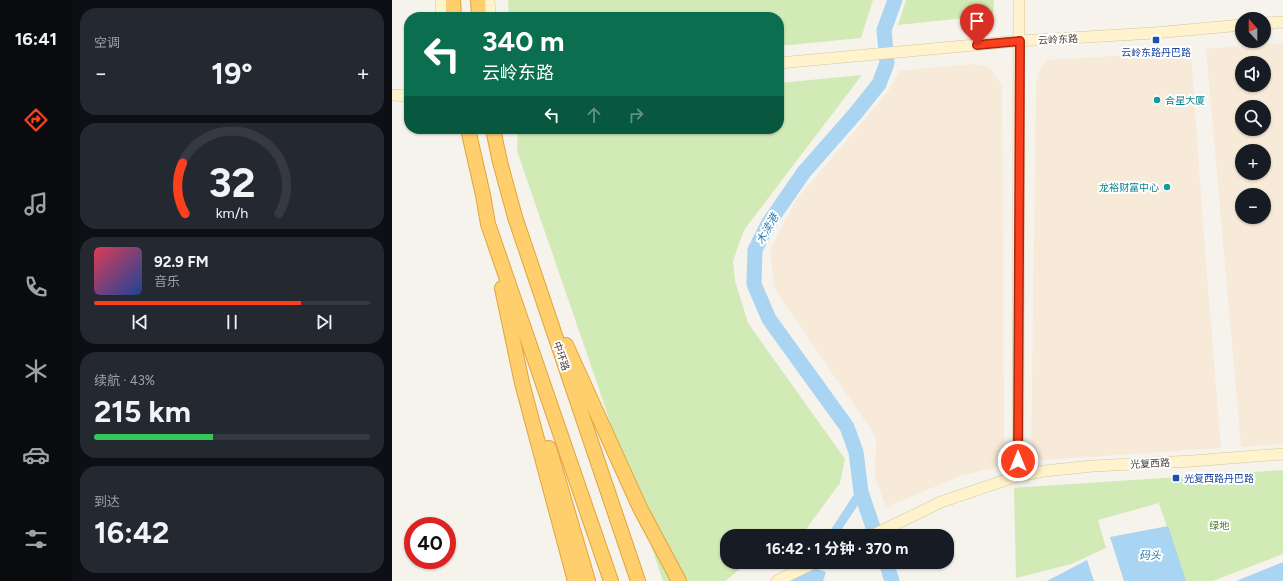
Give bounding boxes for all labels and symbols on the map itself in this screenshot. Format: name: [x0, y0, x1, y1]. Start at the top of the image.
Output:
pin: [960, 4, 994, 45]
north arrow: [1235, 12, 1271, 48]
street label: 云岭东路: [1038, 32, 1078, 47]
marker: 云岭东路丹巴路: [1151, 35, 1161, 45]
place label: 云岭东路丹巴路: [1121, 46, 1191, 59]
place label: 合星大厦: [1165, 94, 1205, 107]
marker: 合星大厦: [1152, 95, 1162, 105]
place label: 龙裕财富中心: [1099, 181, 1159, 194]
marker: 龙裕财富中心: [1162, 182, 1172, 192]
water label: 木渎港: [754, 210, 782, 247]
street label: 中环路: [550, 340, 573, 372]
position arrow: [997, 440, 1039, 482]
street label: 光复西路: [1130, 456, 1170, 471]
place label: 光复西路丹巴路: [1184, 472, 1254, 485]
marker: 光复西路丹巴路: [1171, 473, 1181, 483]
speed limit sign: 40: [404, 517, 456, 569]
park label: 绿地: [1209, 519, 1230, 532]
water label: 码头: [1139, 549, 1162, 562]

